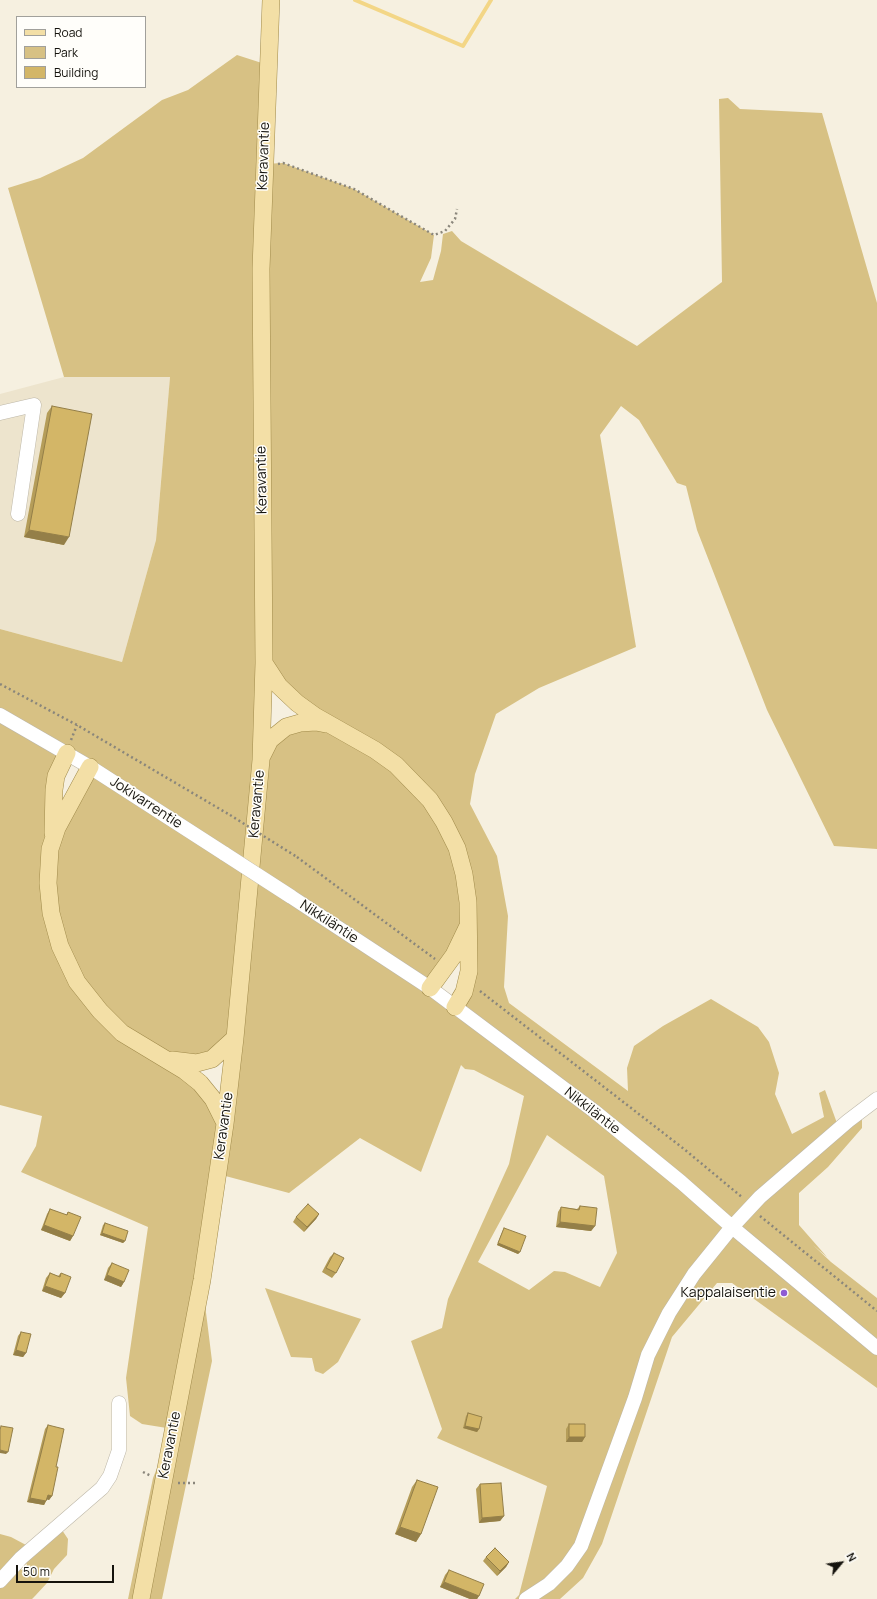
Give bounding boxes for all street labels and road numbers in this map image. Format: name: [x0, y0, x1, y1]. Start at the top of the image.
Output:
street label: Keravantie: [254, 122, 274, 190]
street label: Keravantie: [253, 446, 271, 514]
street label: Keravantie: [246, 769, 268, 839]
street label: Jokivarrentie: [107, 773, 185, 833]
street label: Nikkiläntie: [297, 897, 361, 947]
street label: Nikkiläntie: [561, 1084, 623, 1138]
street label: Keravantie: [211, 1091, 237, 1161]
street label: Keravantie: [155, 1410, 185, 1480]

